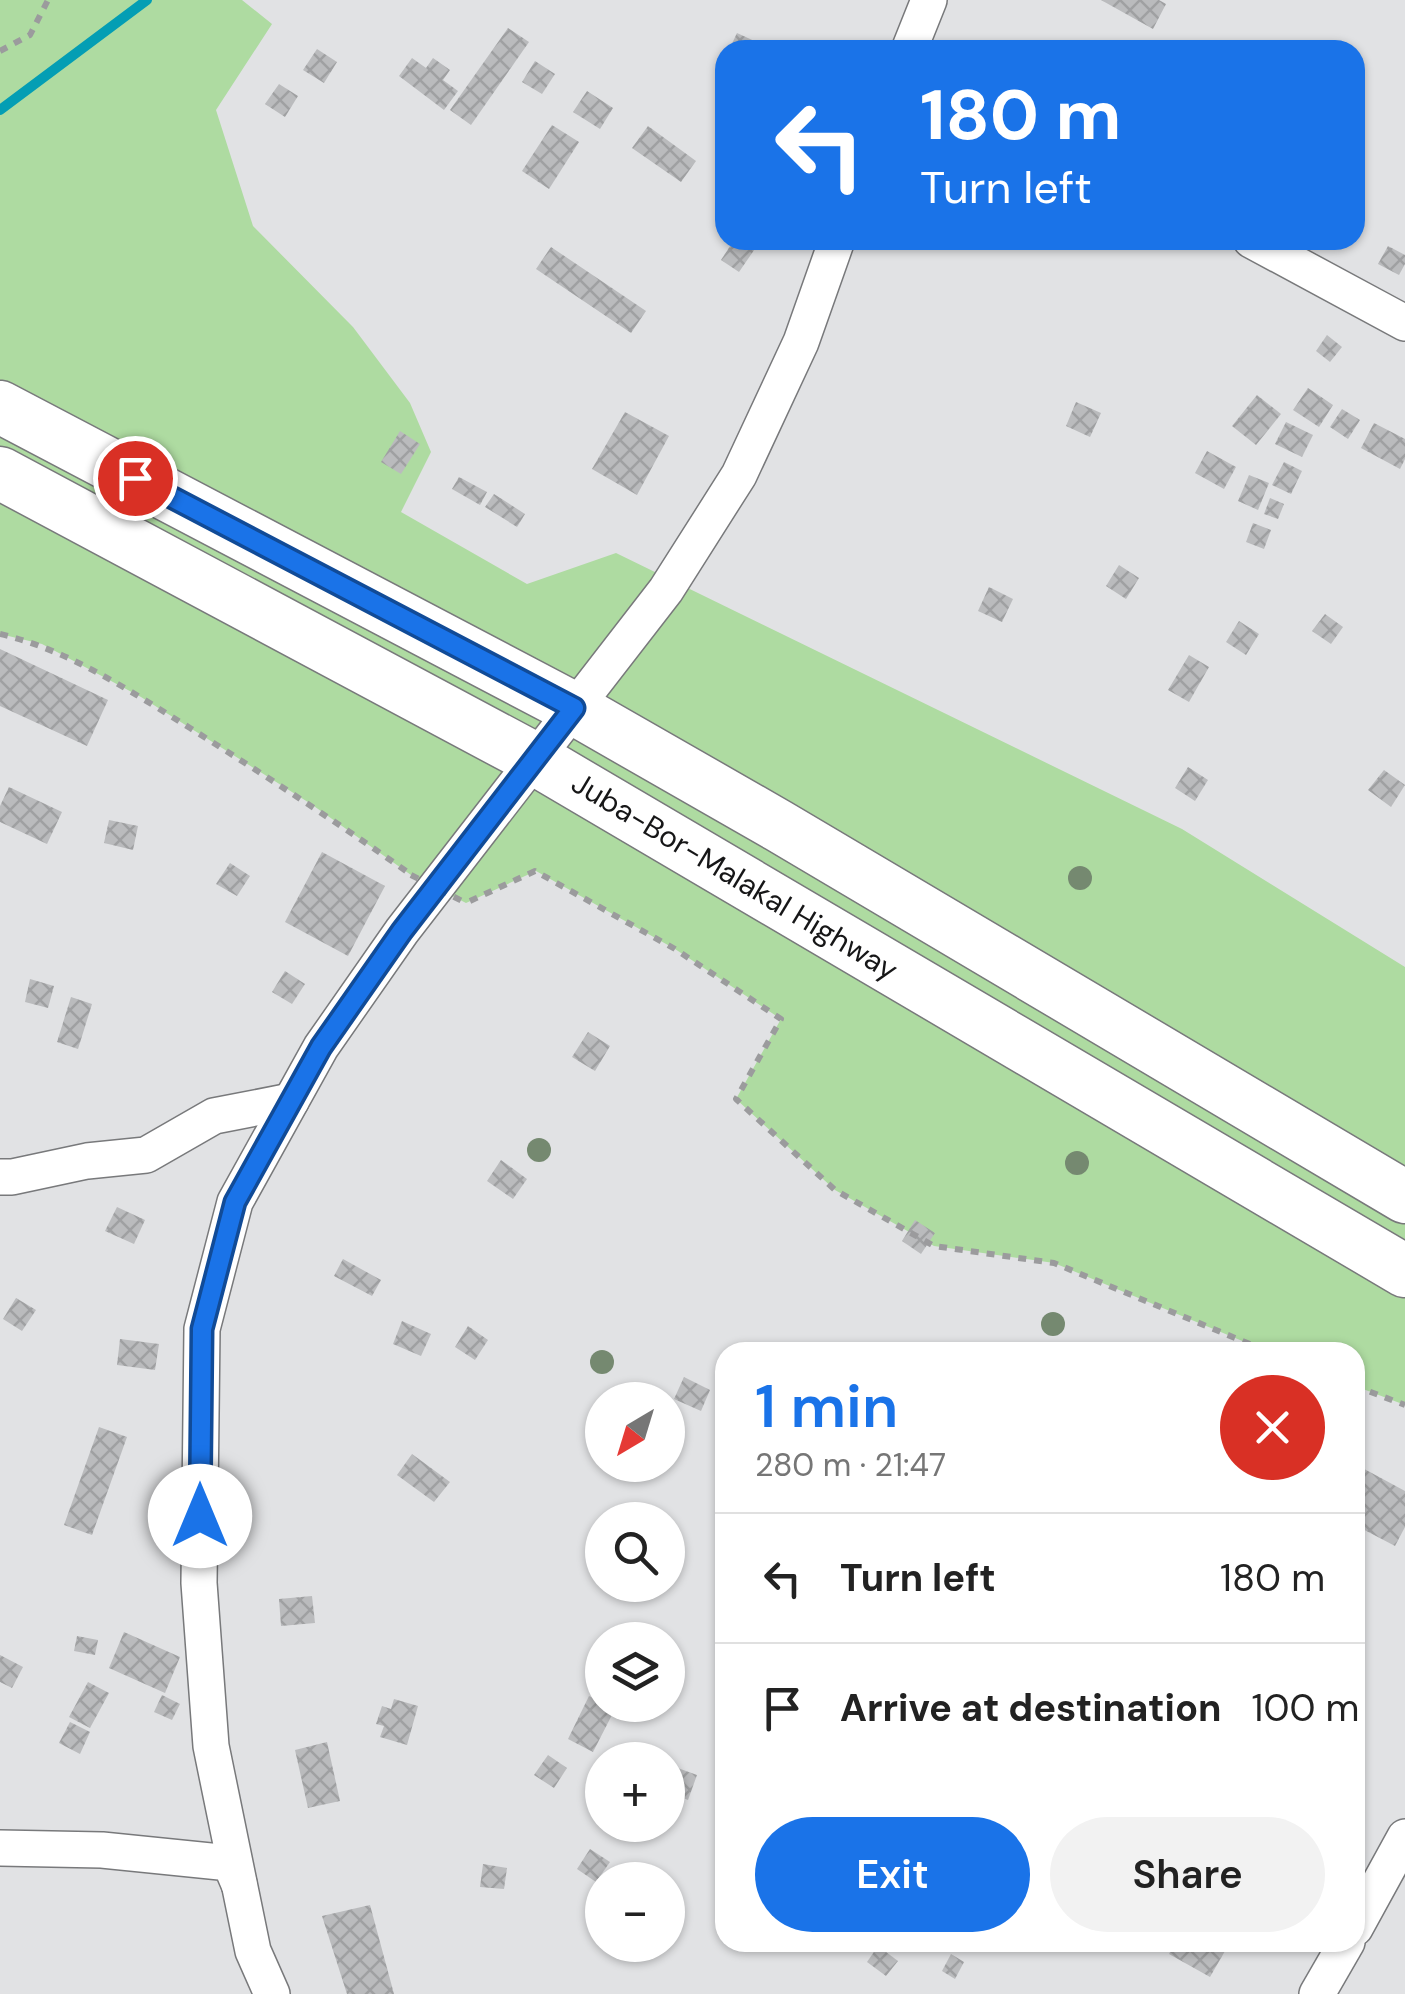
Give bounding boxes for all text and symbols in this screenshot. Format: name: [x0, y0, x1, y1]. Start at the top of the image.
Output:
text: 180 m: [920, 70, 1121, 161]
icon: left: [755, 80, 885, 210]
text: Turn left: [920, 158, 1092, 217]
pin: [93, 436, 178, 521]
icon: arrive: [108, 451, 163, 506]
street label: Juba-Bor-Malakal Highway: [565, 763, 906, 989]
text: 1 min: [755, 1367, 898, 1446]
button: close: [1220, 1375, 1325, 1480]
north arrow: [585, 1382, 685, 1482]
map controls: [585, 1382, 685, 1962]
text: 280 m · 21:47: [755, 1444, 946, 1486]
position arrow: [148, 1464, 252, 1568]
button: search: [585, 1502, 685, 1602]
icon: left: [755, 1551, 810, 1606]
text: Turn left: [840, 1553, 996, 1603]
text: 180 m: [1220, 1553, 1325, 1603]
button: layers: [585, 1622, 685, 1722]
icon: arrive: [755, 1681, 810, 1736]
text: Arrive at destination: [840, 1683, 1222, 1733]
text: 100 m: [1252, 1683, 1359, 1733]
button: +: [585, 1742, 685, 1842]
button: Exit: [755, 1817, 1030, 1932]
button: Share: [1050, 1817, 1325, 1932]
button: −: [585, 1862, 685, 1962]

